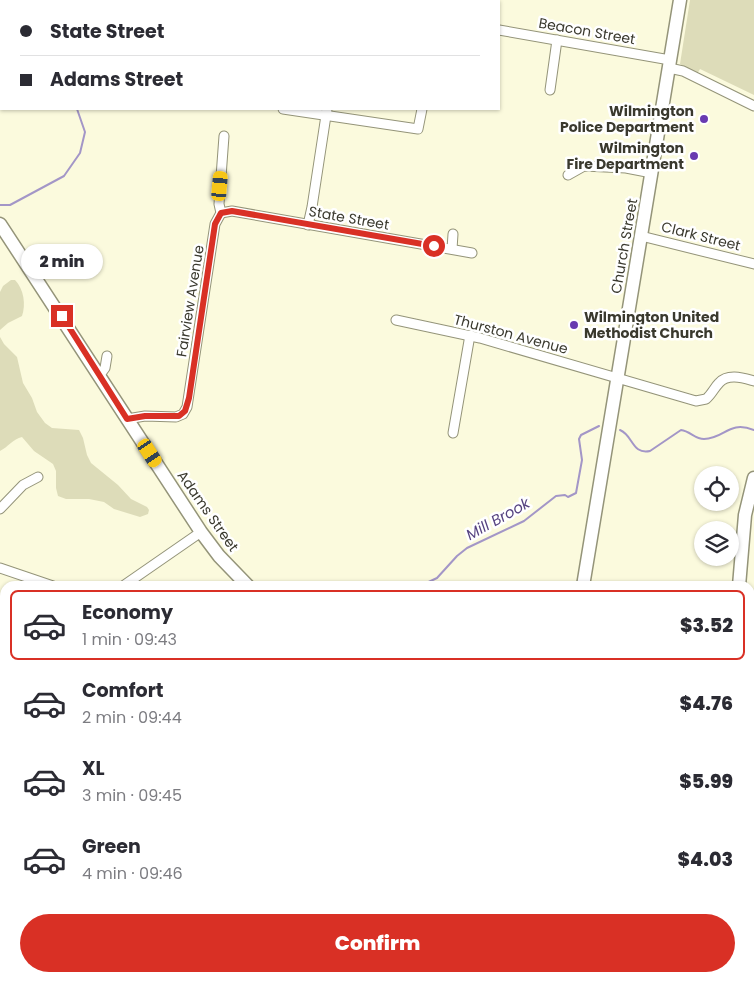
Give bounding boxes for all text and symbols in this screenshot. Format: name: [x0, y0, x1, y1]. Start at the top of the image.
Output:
street label: Beacon Street: [537, 13, 637, 49]
text: State Street: [50, 18, 164, 45]
text: Adams Street: [50, 66, 183, 93]
place label: Wilmington Police Department: [560, 101, 694, 137]
marker: Wilmington Police Department: [698, 113, 710, 125]
place label: Wilmington Fire Department: [567, 138, 684, 174]
marker: Wilmington Fire Department: [688, 150, 700, 162]
car: [211, 170, 228, 202]
street label: Church Street: [606, 197, 642, 295]
street label: State Street: [307, 201, 391, 235]
street label: Clark Street: [659, 217, 743, 255]
route start: [423, 235, 445, 257]
street label: Fairview Avenue: [171, 243, 209, 358]
callout: 2 min: [21, 244, 103, 278]
text: 2 min: [39, 250, 85, 273]
route end: [51, 305, 73, 327]
place label: Wilmington United Methodist Church: [584, 307, 719, 343]
street label: Thurston Avenue: [452, 309, 571, 359]
marker: Wilmington United Methodist Church: [568, 319, 580, 331]
car: [135, 436, 164, 470]
street label: Adams Street: [173, 466, 243, 556]
map controls: [694, 466, 739, 566]
button: locate: [694, 466, 739, 511]
water label: Mill Brook: [462, 492, 535, 545]
button: layers: [694, 521, 739, 566]
text: Economy: [82, 599, 173, 626]
icon: car: [22, 603, 67, 648]
text: $3.52: [680, 612, 733, 639]
text: 1 min · 09:43: [82, 628, 177, 651]
text: Comfort: [82, 677, 164, 704]
icon: car: [22, 681, 67, 726]
text: $4.76: [680, 690, 733, 717]
text: 2 min · 09:44: [82, 706, 182, 729]
text: XL: [82, 755, 105, 782]
icon: car: [22, 759, 67, 804]
text: $5.99: [679, 768, 733, 795]
text: 3 min · 09:45: [82, 784, 182, 807]
text: Green: [82, 833, 141, 860]
icon: car: [22, 837, 67, 882]
text: $4.03: [678, 846, 733, 873]
text: 4 min · 09:46: [82, 862, 183, 885]
button: Confirm: [20, 914, 735, 972]

